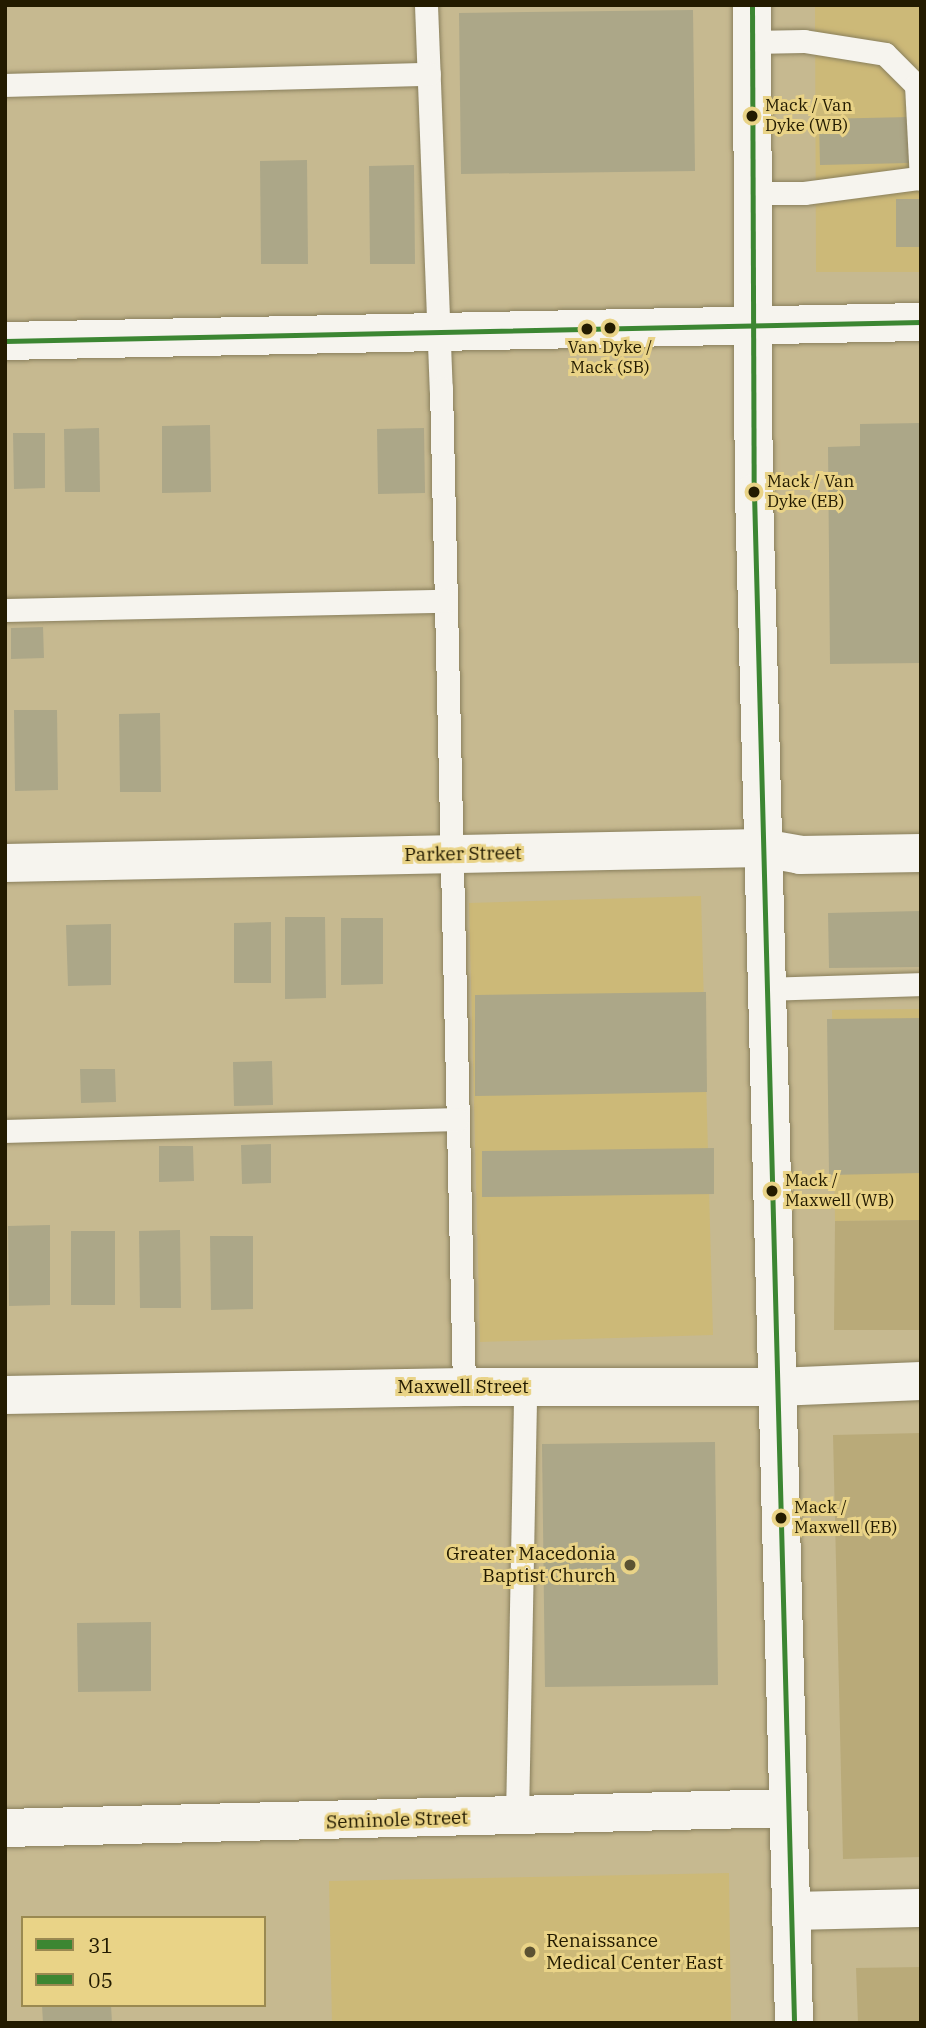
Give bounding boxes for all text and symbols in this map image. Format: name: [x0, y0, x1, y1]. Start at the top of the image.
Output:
place label: Mack / Van Dyke (WB): [765, 96, 852, 136]
marker: Mack / Van Dyke (WB): [745, 109, 759, 123]
marker: Van Dyke / Mack (SB): [603, 321, 617, 335]
unlabelled marker: [580, 322, 594, 336]
place label: Van Dyke / Mack (SB): [568, 338, 652, 378]
place label: Mack / Van Dyke (EB): [767, 472, 854, 512]
marker: Mack / Van Dyke (EB): [747, 485, 761, 499]
street label: Parker Street: [404, 842, 522, 866]
place label: Mack / Maxwell (WB): [785, 1171, 894, 1211]
marker: Mack / Maxwell (WB): [765, 1184, 779, 1198]
street label: Maxwell Street: [397, 1376, 529, 1398]
place label: Mack / Maxwell (EB): [794, 1498, 897, 1538]
marker: Mack / Maxwell (EB): [774, 1511, 788, 1525]
place label: Greater Macedonia Baptist Church: [446, 1543, 616, 1587]
marker: Greater Macedonia Baptist Church: [622, 1557, 638, 1573]
street label: Seminole Street: [326, 1806, 468, 1834]
legend: [21, 1916, 266, 2007]
place label: Renaissance Medical Center East: [546, 1930, 723, 1974]
text: 31: [88, 1931, 113, 1959]
marker: Renaissance Medical Center East: [520, 1942, 540, 1962]
text: 05: [88, 1966, 113, 1994]

